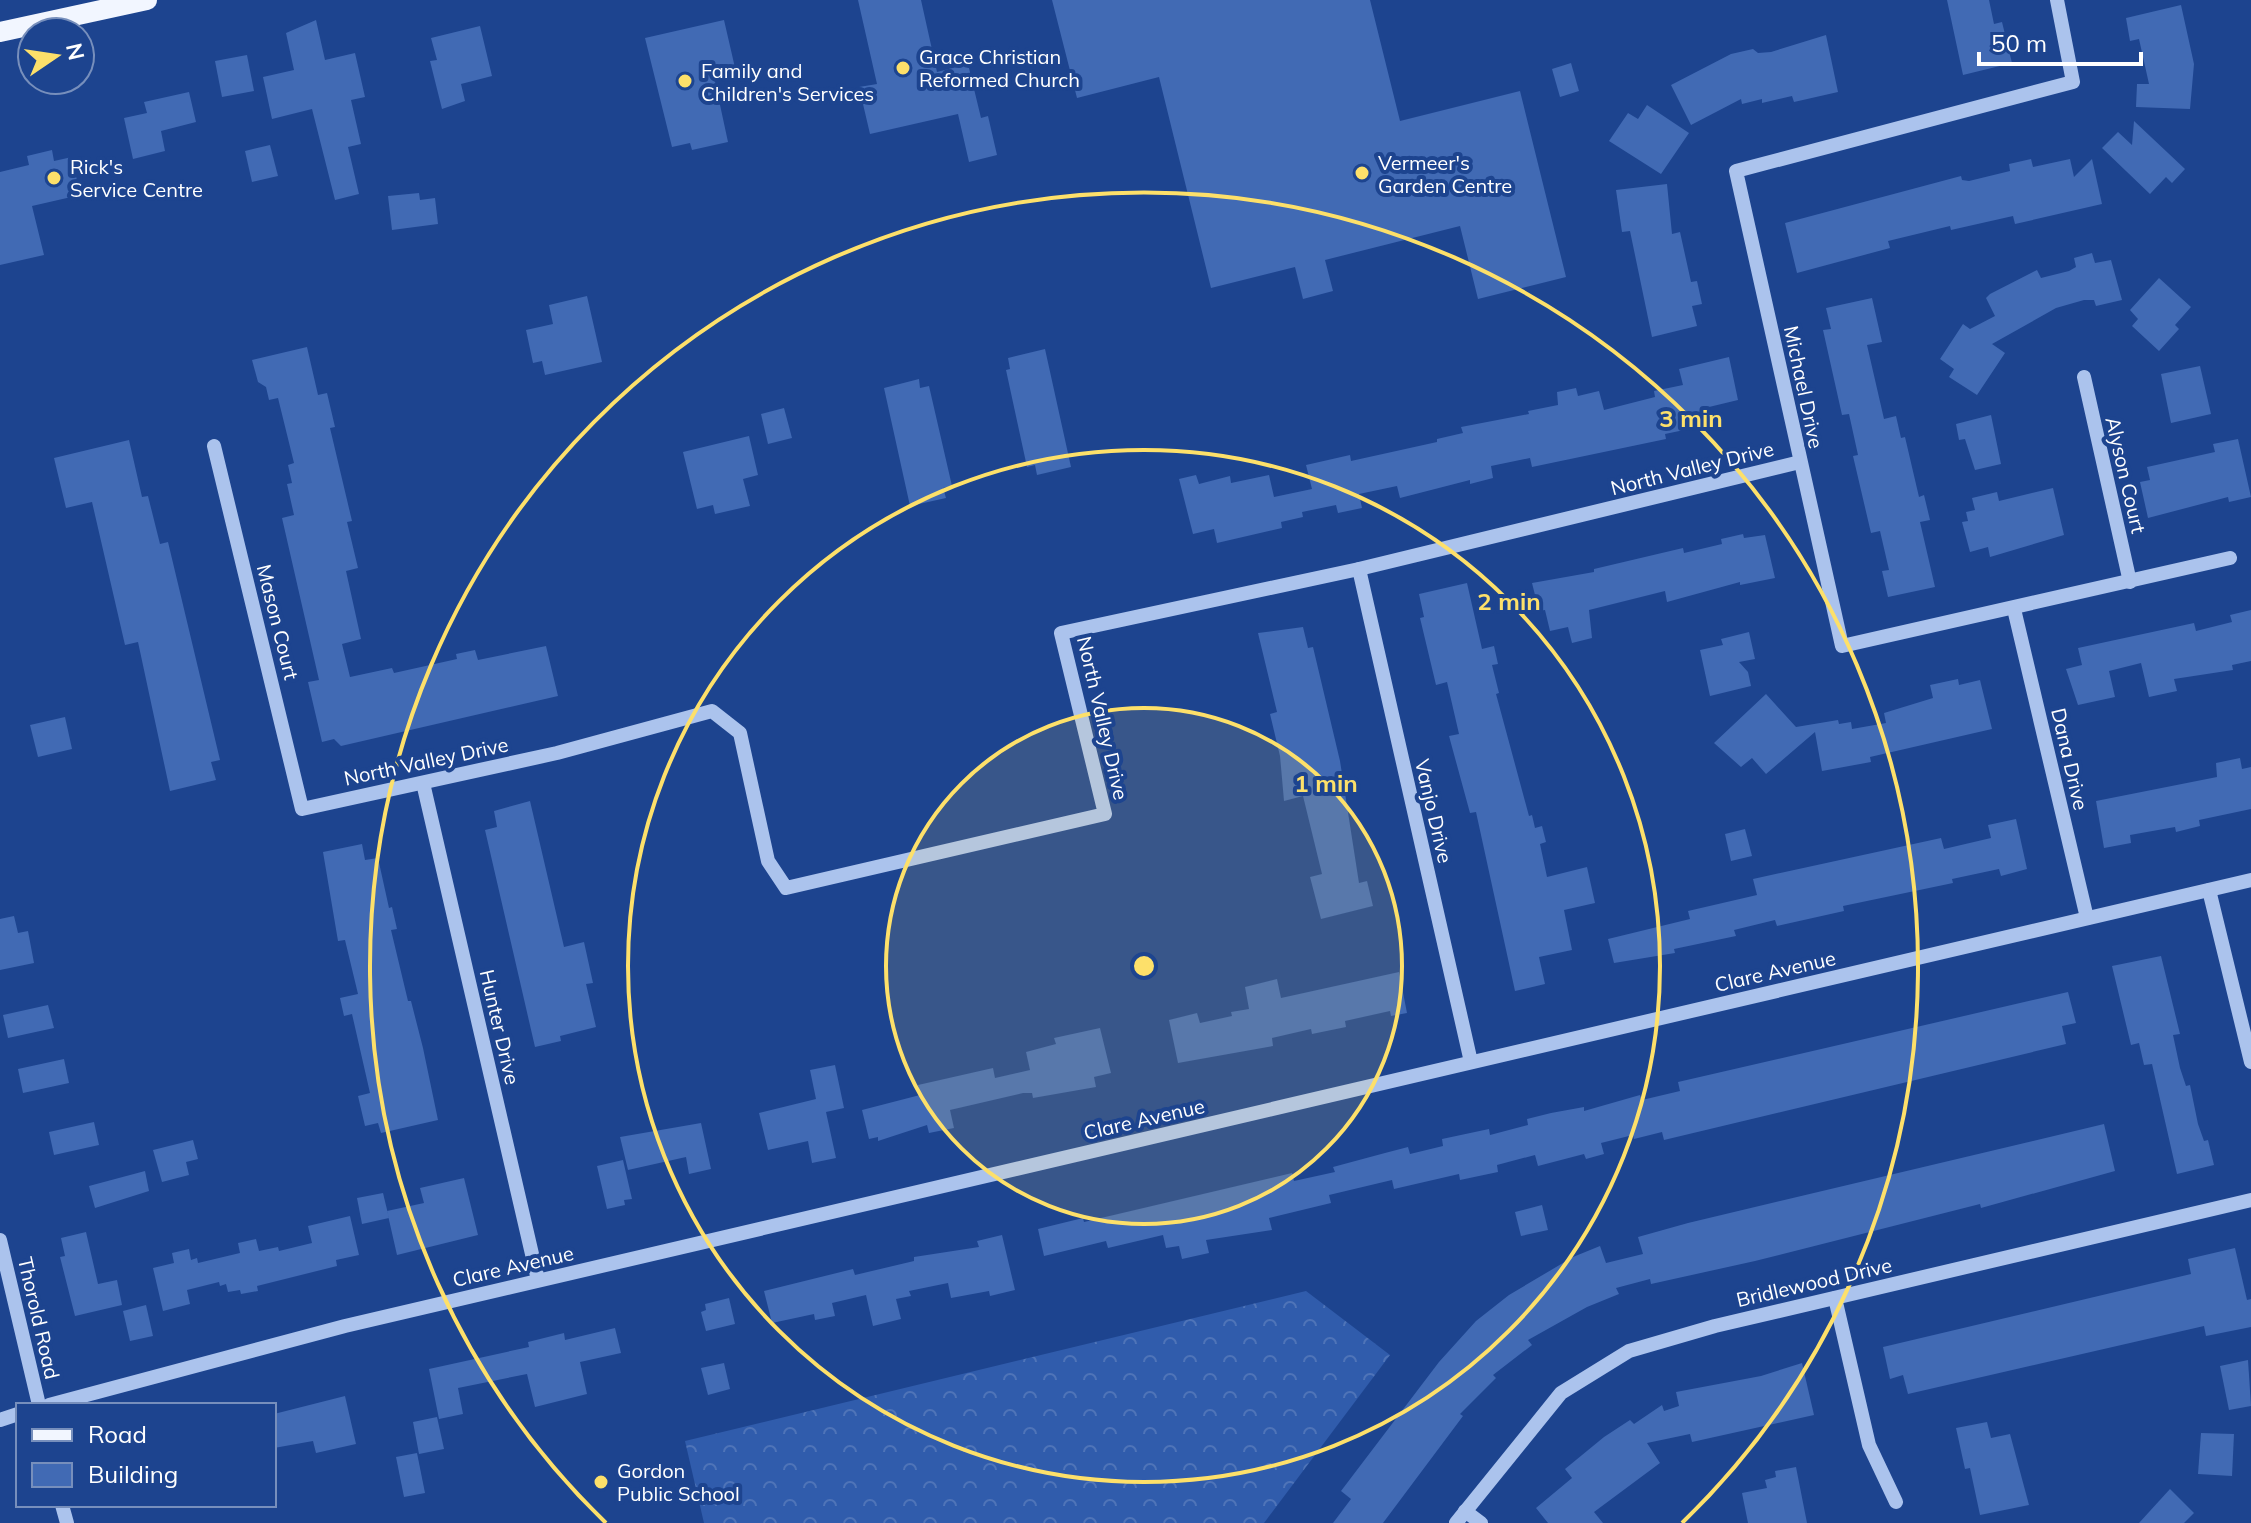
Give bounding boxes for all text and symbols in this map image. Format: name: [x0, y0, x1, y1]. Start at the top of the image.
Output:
north arrow: [16, 16, 96, 96]
scale bar: [1979, 16, 2141, 66]
text: 50 m: [1991, 28, 2047, 58]
text: N: [60, 40, 91, 63]
place label: Grace Christian Reformed Church: [919, 44, 1080, 92]
place label: Family and Children's Services: [701, 58, 874, 106]
marker: Grace Christian Reformed Church: [894, 59, 912, 77]
marker: Family and Children's Services: [676, 72, 694, 90]
place label: Vermeer's Garden Centre: [1378, 150, 1512, 198]
place label: Rick's Service Centre: [70, 154, 203, 202]
marker: Vermeer's Garden Centre: [1353, 164, 1371, 182]
marker: Rick's Service Centre: [45, 169, 63, 187]
street label: Michael Drive: [1779, 323, 1829, 451]
text: 3 min: [1659, 403, 1723, 433]
street label: Alyson Court: [2100, 414, 2152, 536]
street label: North Valley Drive: [1608, 436, 1776, 500]
street label: Mason Court: [252, 562, 304, 682]
text: 2 min: [1477, 586, 1541, 616]
street label: North Valley Drive: [1072, 634, 1134, 802]
street label: Dana Drive: [2046, 705, 2094, 813]
street label: North Valley Drive: [342, 731, 510, 791]
street label: Vanjo Drive: [1410, 756, 1458, 866]
text: 1 min: [1294, 768, 1358, 798]
street label: Clare Avenue: [1712, 945, 1838, 997]
centre of rings: [1130, 952, 1158, 980]
street label: Hunter Drive: [475, 967, 525, 1087]
street label: Clare Avenue: [1081, 1093, 1207, 1145]
street label: Clare Avenue: [450, 1240, 576, 1292]
street label: Bridlewood Drive: [1734, 1252, 1894, 1312]
street label: Thorold Road: [13, 1254, 65, 1382]
legend: [16, 1403, 276, 1507]
text: Road: [88, 1419, 147, 1449]
place label: Gordon Public School: [617, 1458, 740, 1506]
text: Building: [88, 1459, 178, 1489]
marker: Gordon Public School: [592, 1473, 610, 1491]

